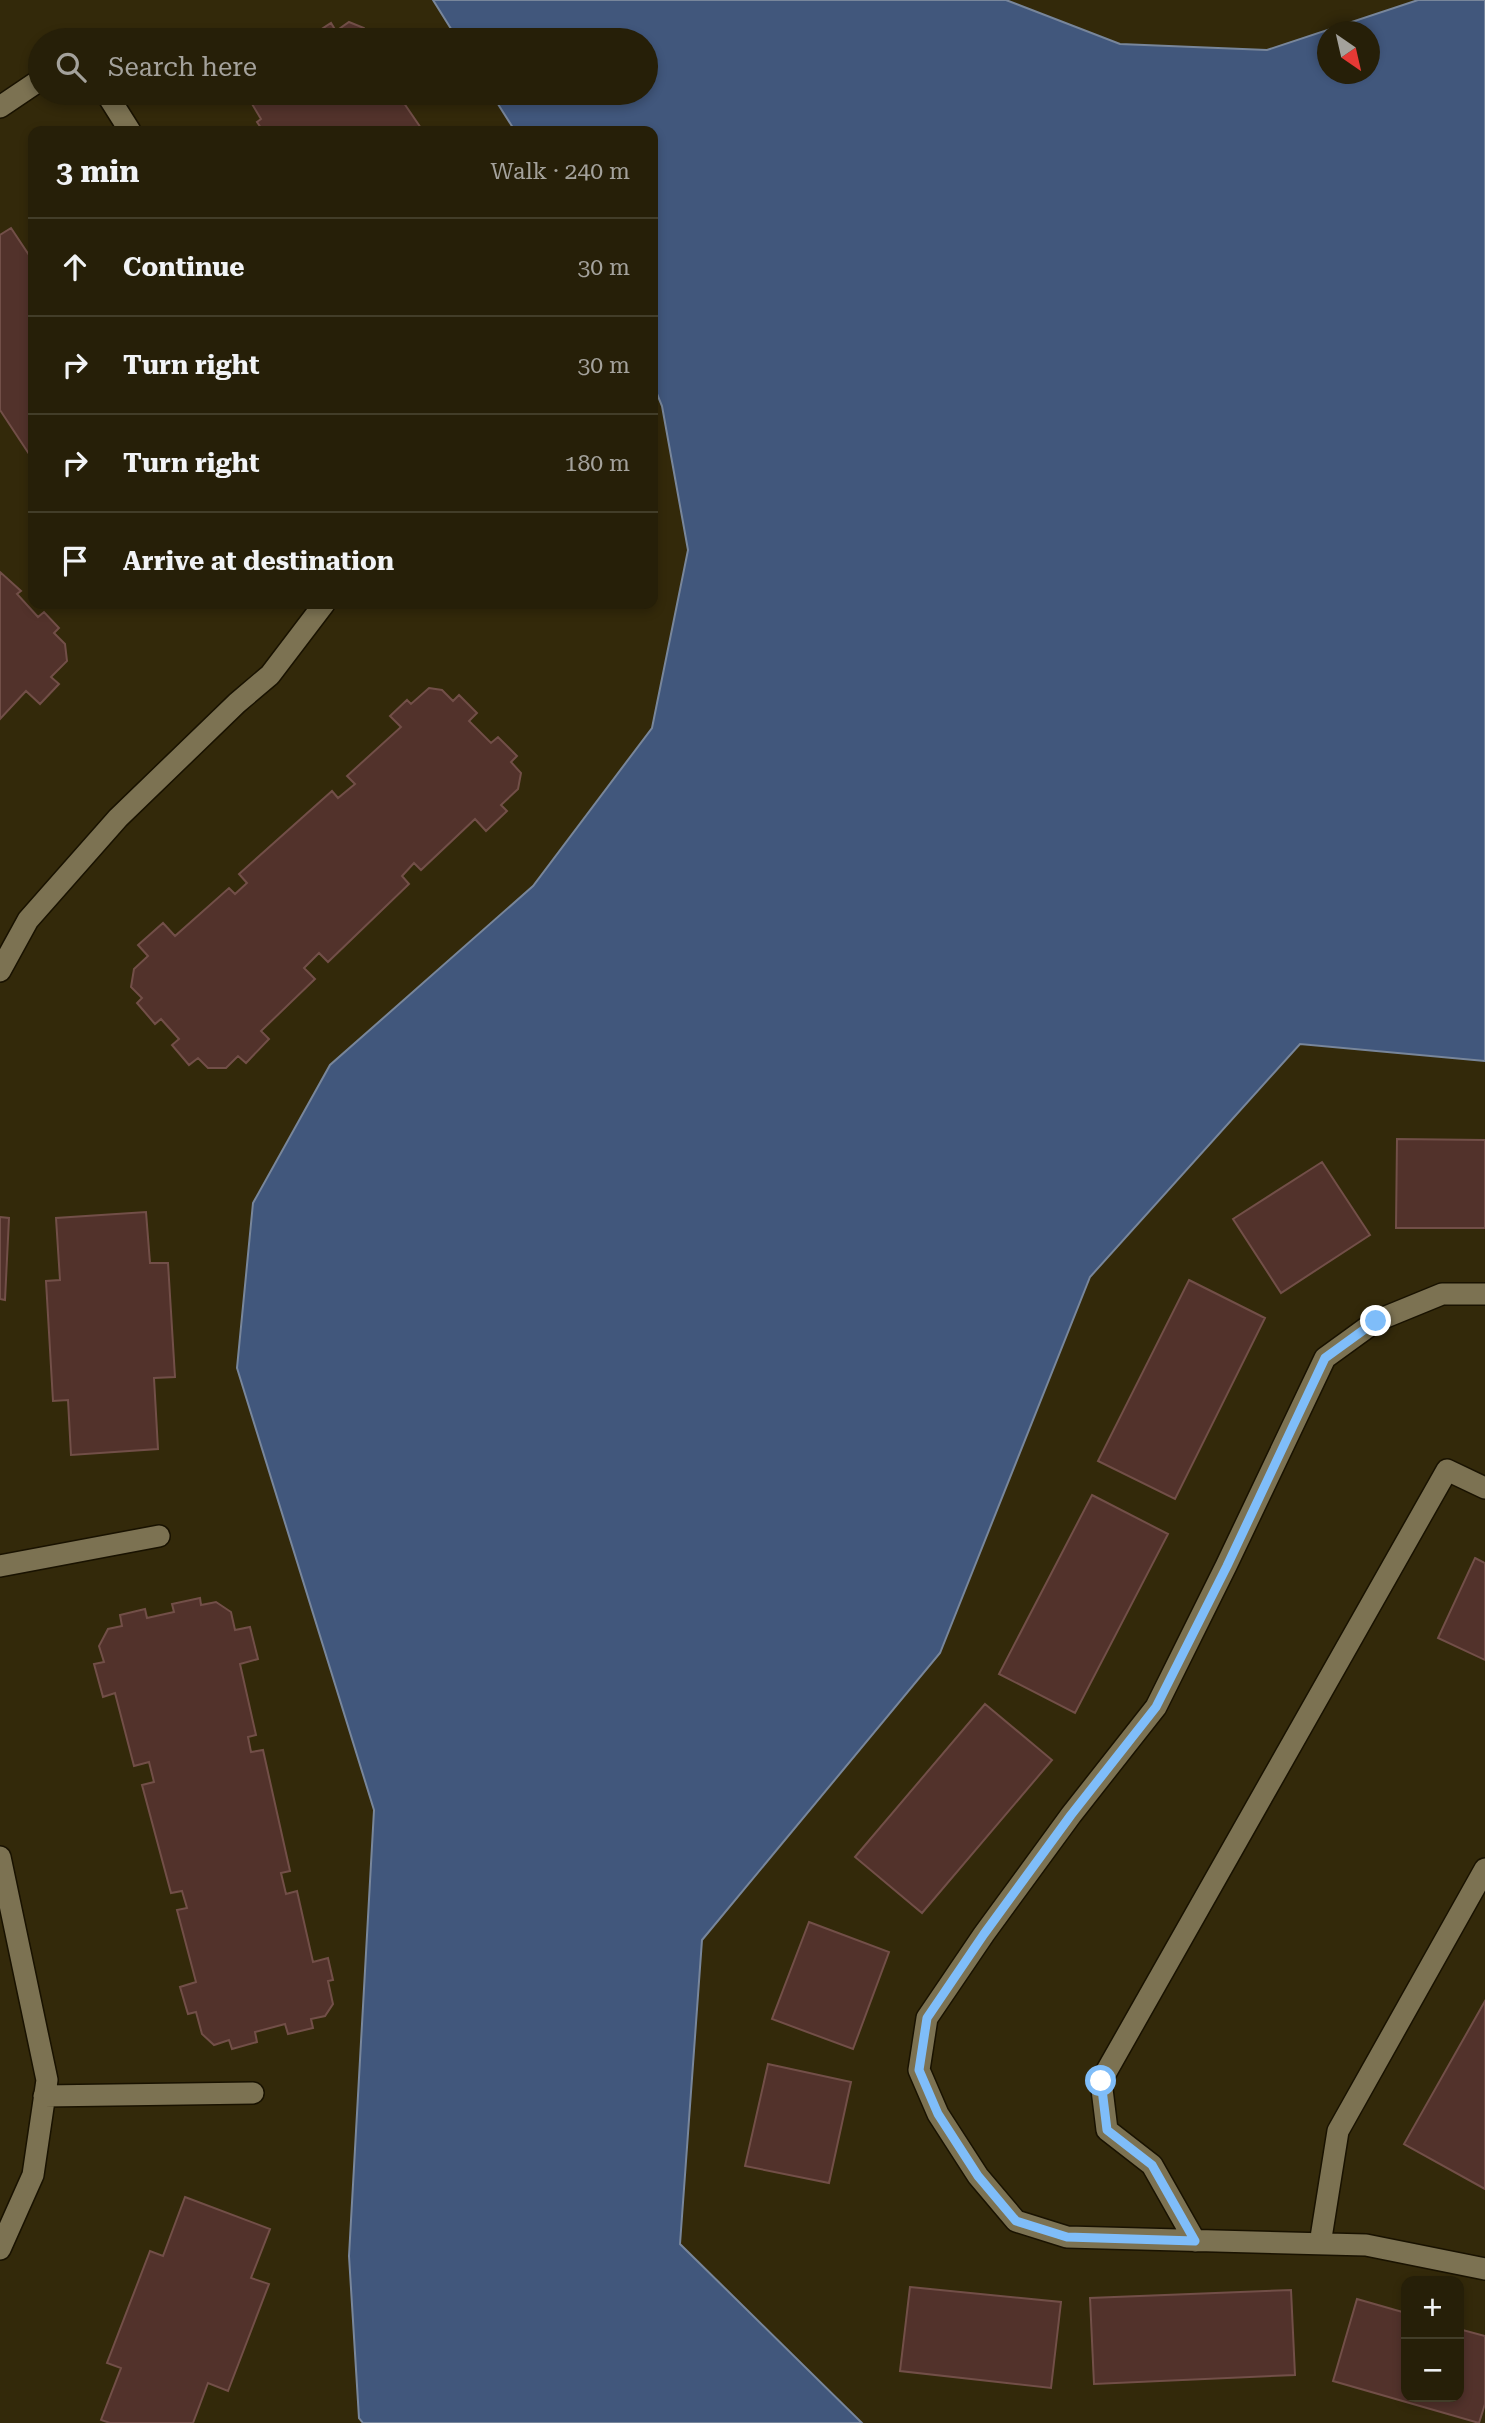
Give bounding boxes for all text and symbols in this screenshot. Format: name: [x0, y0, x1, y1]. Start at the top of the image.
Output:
north arrow: [1317, 21, 1380, 84]
search box: [28, 28, 658, 105]
icon: search: [52, 48, 90, 86]
text: Search here: [108, 52, 257, 82]
text: 3 min: [56, 154, 139, 189]
text: Walk · 240 m: [491, 158, 630, 185]
icon: ahead: [56, 248, 94, 286]
text: Continue: [123, 252, 245, 282]
text: 30 m: [577, 254, 630, 281]
icon: right: [56, 346, 94, 384]
text: Turn right: [123, 350, 259, 380]
text: 30 m: [577, 352, 630, 379]
icon: right: [56, 444, 94, 482]
text: Turn right: [123, 448, 259, 478]
text: 180 m: [565, 450, 630, 477]
icon: arrive: [56, 542, 94, 580]
text: Arrive at destination: [123, 546, 394, 576]
route end: [1360, 1305, 1391, 1336]
route start: [1085, 2065, 1116, 2096]
map controls: [1401, 2276, 1464, 2402]
button: +: [1401, 2276, 1464, 2339]
button: −: [1401, 2339, 1464, 2402]

